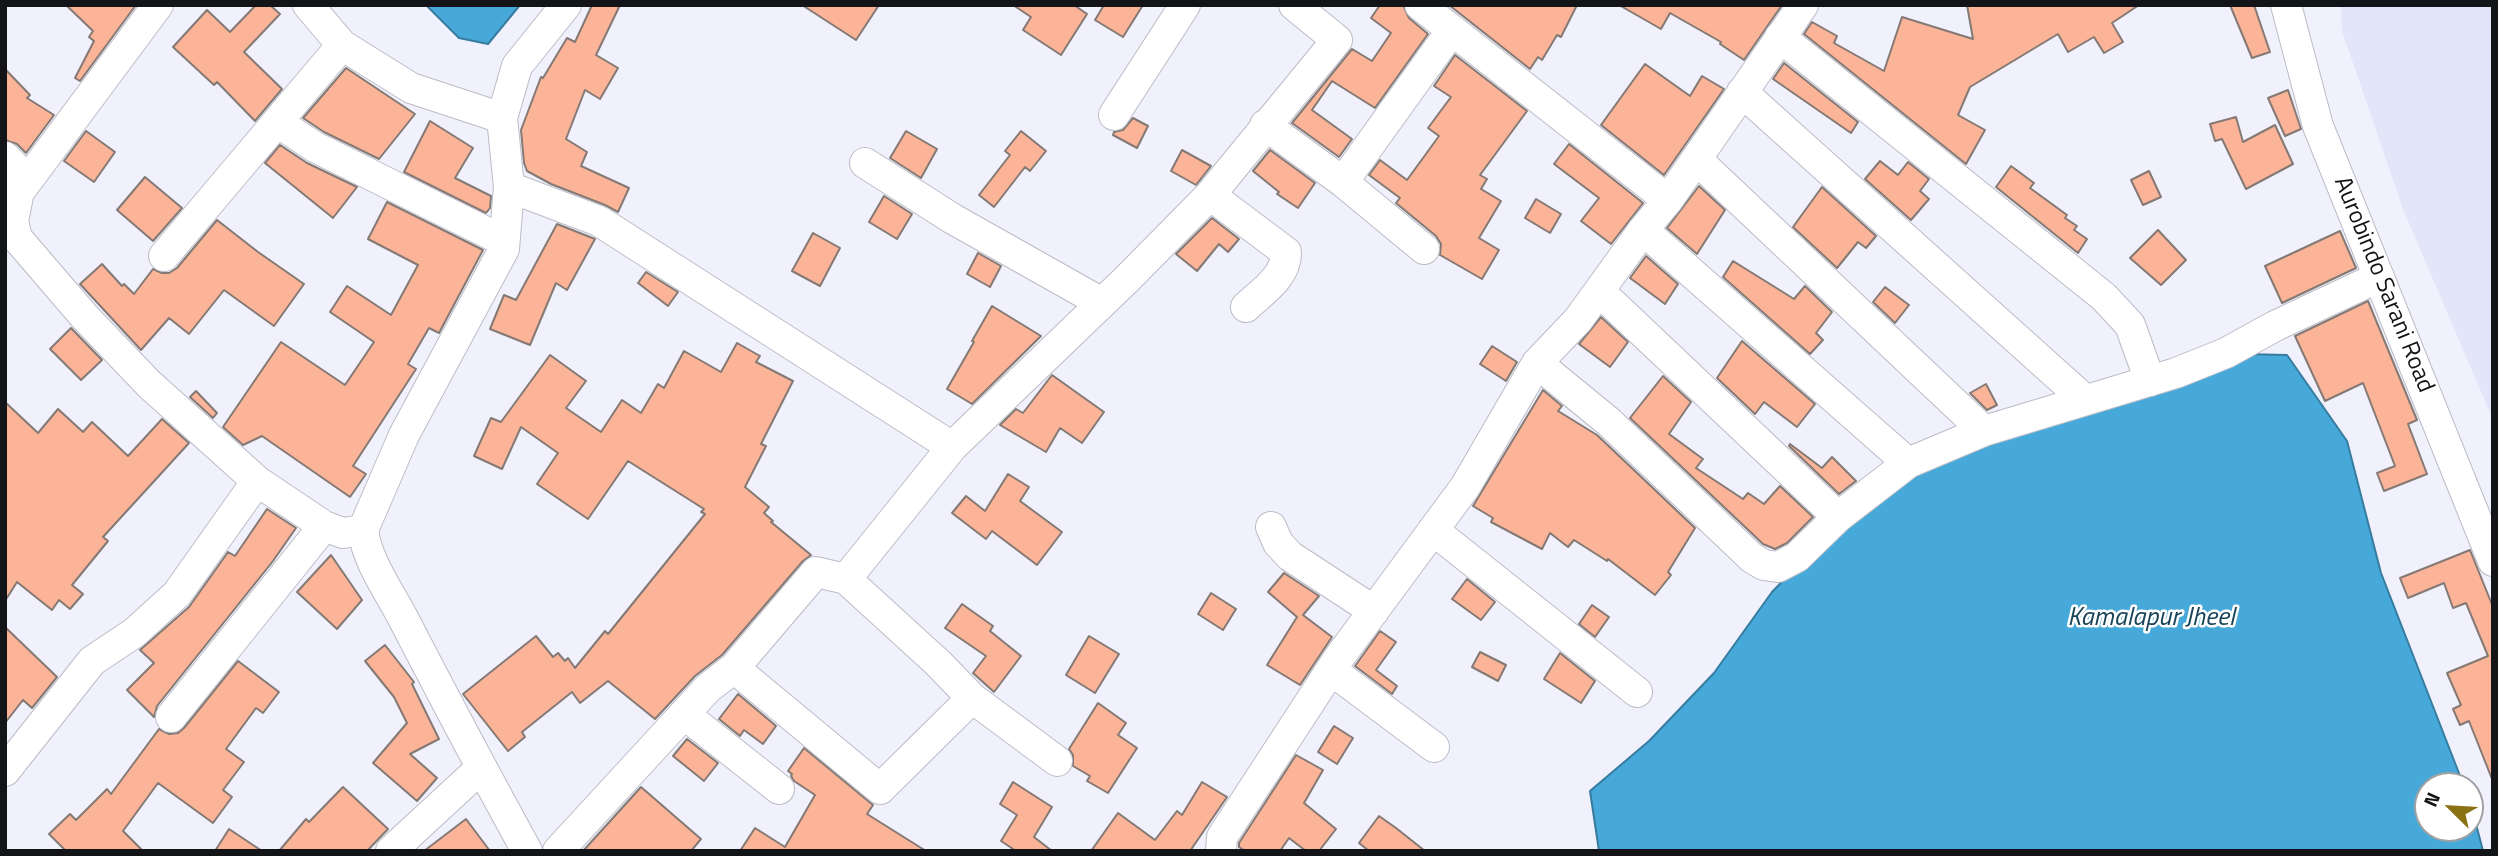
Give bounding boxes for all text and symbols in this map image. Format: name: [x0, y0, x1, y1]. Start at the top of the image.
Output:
street label: Aurobindo Sarani Road: [2327, 173, 2439, 397]
water label: Kamalapur Jheel: [2067, 603, 2235, 635]
north arrow: [2414, 772, 2484, 842]
text: N: [2415, 787, 2447, 811]

